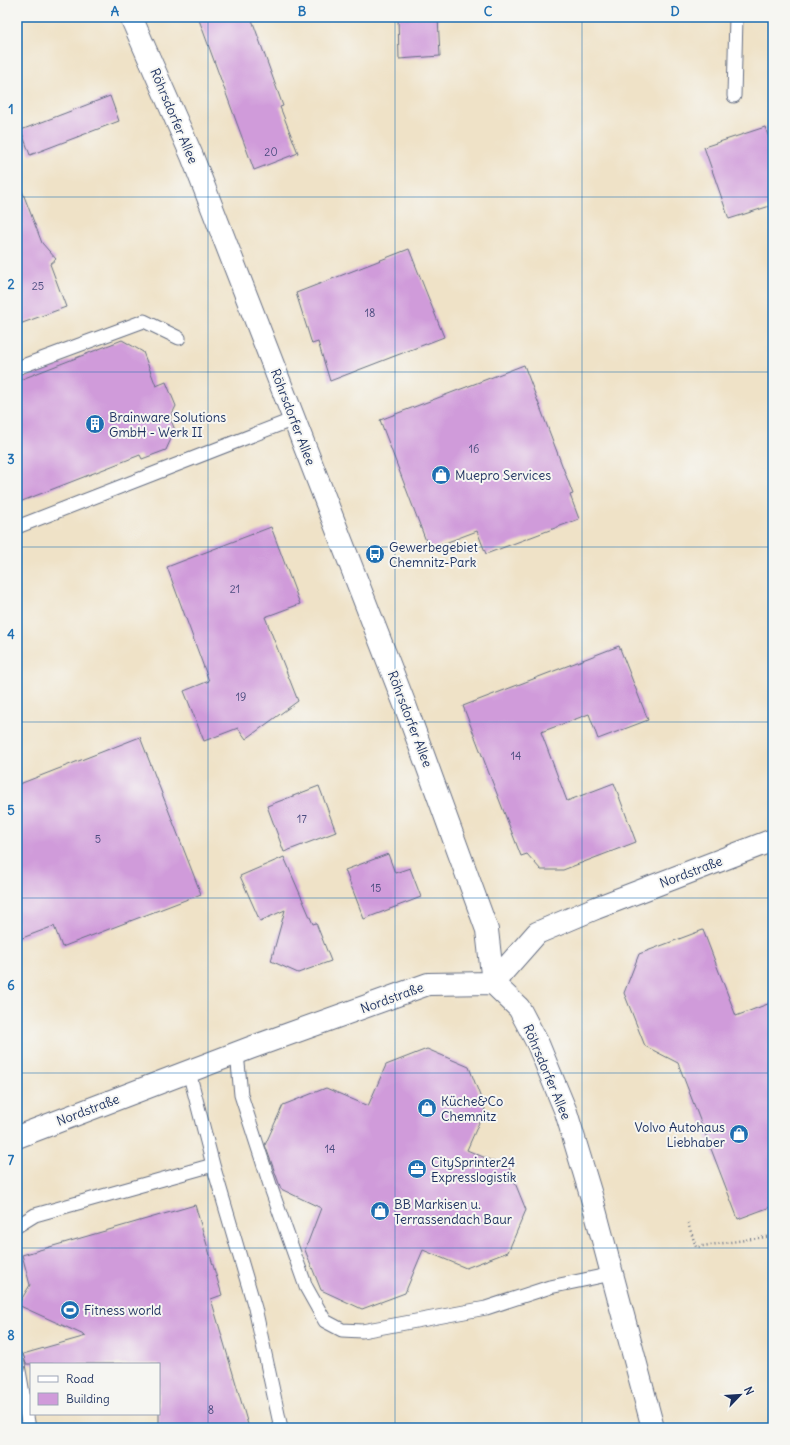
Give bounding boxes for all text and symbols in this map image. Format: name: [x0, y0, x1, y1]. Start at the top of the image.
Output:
text: A: [111, 3, 120, 20]
text: B: [298, 3, 307, 20]
text: C: [484, 3, 493, 20]
text: D: [670, 3, 680, 20]
street label: Röhrsdorfer Allee: [146, 66, 202, 166]
text: 1: [8, 101, 14, 118]
house number: 20: [264, 145, 278, 159]
text: 2: [7, 276, 15, 293]
house number: 25: [32, 279, 44, 293]
house number: 18: [365, 306, 375, 320]
street label: Röhrsdorfer Allee: [267, 366, 319, 468]
place label: Brainware Solutions GmbH - Werk II: [109, 409, 226, 441]
building icon: Brainware Solutions GmbH - Werk II: [84, 413, 106, 435]
house number: 16: [469, 442, 479, 456]
text: 3: [7, 451, 15, 468]
shop icon: Muepro Services: [430, 464, 452, 486]
place label: Muepro Services: [455, 467, 551, 484]
place label: Gewerbegebiet Chemnitz-Park: [389, 539, 478, 571]
bus stop icon: Gewerbegebiet Chemnitz-Park: [364, 543, 386, 565]
house number: 21: [230, 582, 240, 596]
text: 4: [7, 626, 15, 643]
street label: Röhrsdorfer Allee: [384, 668, 436, 770]
house number: 19: [236, 690, 246, 704]
house number: 14: [511, 749, 521, 763]
text: 5: [7, 802, 15, 819]
house number: 17: [297, 812, 307, 826]
house number: 5: [95, 832, 101, 846]
street label: Nordstraße: [657, 852, 725, 892]
house number: 15: [371, 881, 381, 895]
text: 6: [7, 977, 15, 994]
street label: Nordstraße: [358, 979, 426, 1017]
street label: Röhrsdorfer Allee: [519, 1022, 575, 1122]
street label: Nordstraße: [54, 1090, 122, 1130]
place label: Küche&Co Chemnitz: [441, 1093, 503, 1125]
shop icon: Küche&Co Chemnitz: [416, 1097, 438, 1119]
place label: Volvo Autohaus Liebhaber: [634, 1119, 726, 1151]
shop icon: Volvo Autohaus Liebhaber: [728, 1123, 750, 1145]
house number: 14: [325, 1142, 335, 1156]
text: 7: [8, 1152, 15, 1169]
place label: CitySprinter24 Expresslogistik: [431, 1154, 517, 1186]
office icon: CitySprinter24 Expresslogistik: [406, 1158, 428, 1180]
place label: BB Markisen u. Terrassendach Baur: [394, 1196, 513, 1228]
shop icon: BB Markisen u. Terrassendach Baur: [369, 1200, 391, 1222]
sports icon: Fitness world: [59, 1299, 81, 1321]
place label: Fitness world: [84, 1302, 162, 1319]
text: 8: [7, 1327, 15, 1344]
legend: [30, 1363, 160, 1415]
text: Road: [66, 1371, 94, 1386]
north arrow: [720, 1375, 760, 1415]
text: N: [741, 1384, 757, 1397]
text: Building: [66, 1391, 110, 1406]
house number: 8: [208, 1403, 214, 1417]

